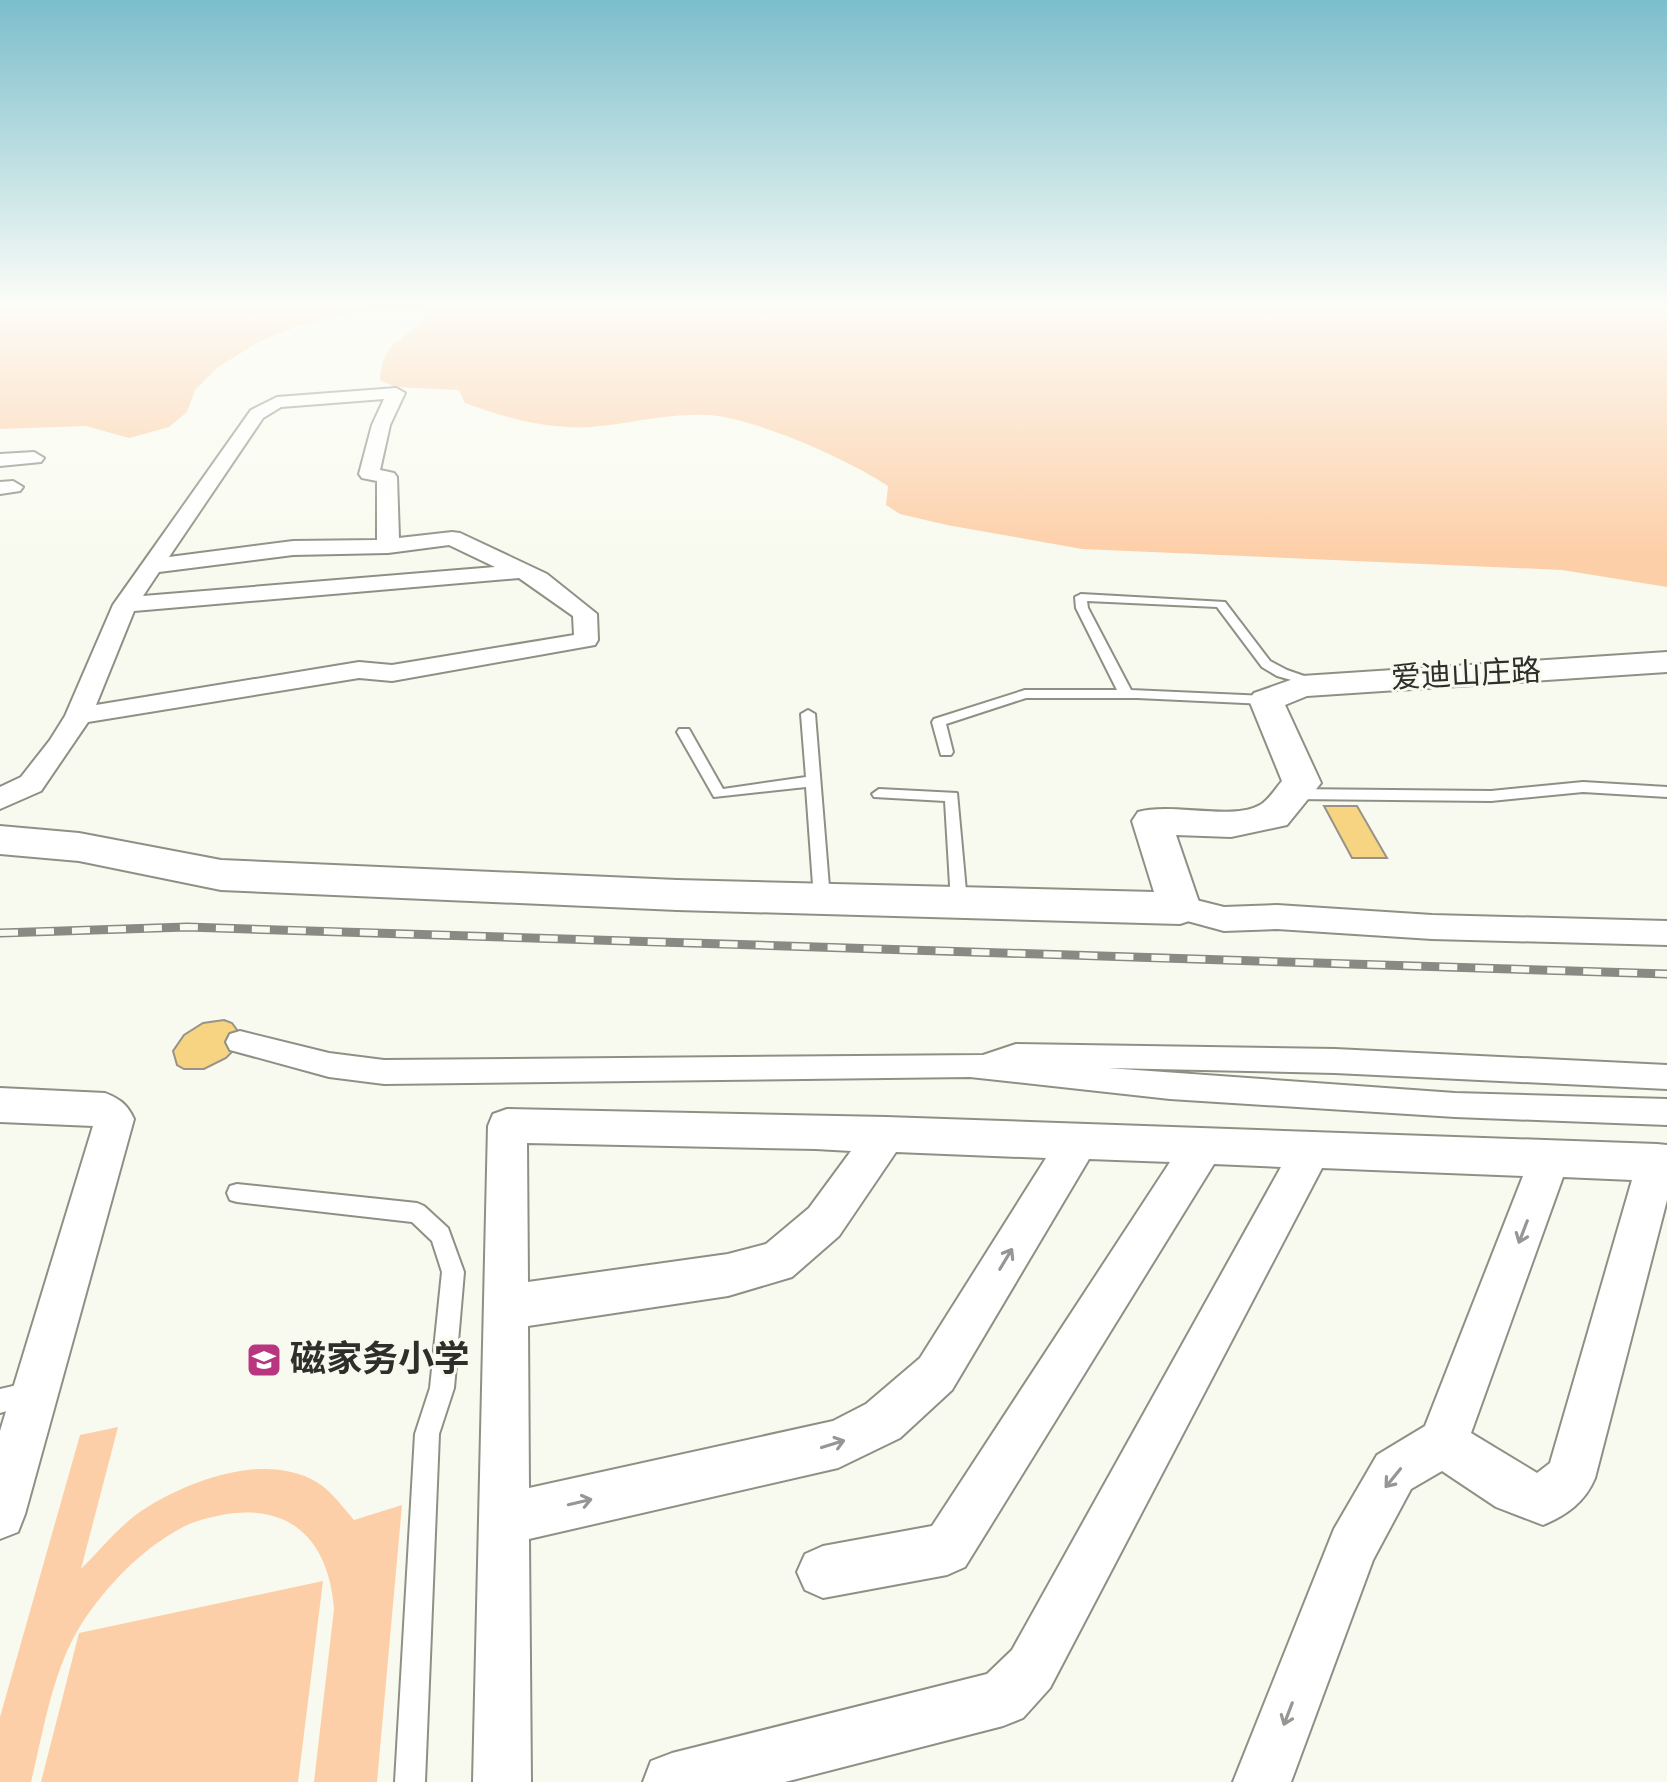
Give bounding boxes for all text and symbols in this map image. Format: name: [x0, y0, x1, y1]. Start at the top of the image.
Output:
street label: 爱迪山庄路: [1390, 654, 1542, 694]
one-way arrow: [1515, 1219, 1529, 1244]
one-way arrow: [999, 1248, 1015, 1271]
place label: 磁家务小学: [290, 1339, 470, 1378]
school or university icon: 磁家务小学: [245, 1341, 283, 1379]
one-way arrow: [821, 1435, 846, 1450]
one-way arrow: [1385, 1468, 1403, 1489]
one-way arrow: [567, 1494, 593, 1509]
one-way arrow: [1280, 1701, 1294, 1726]

